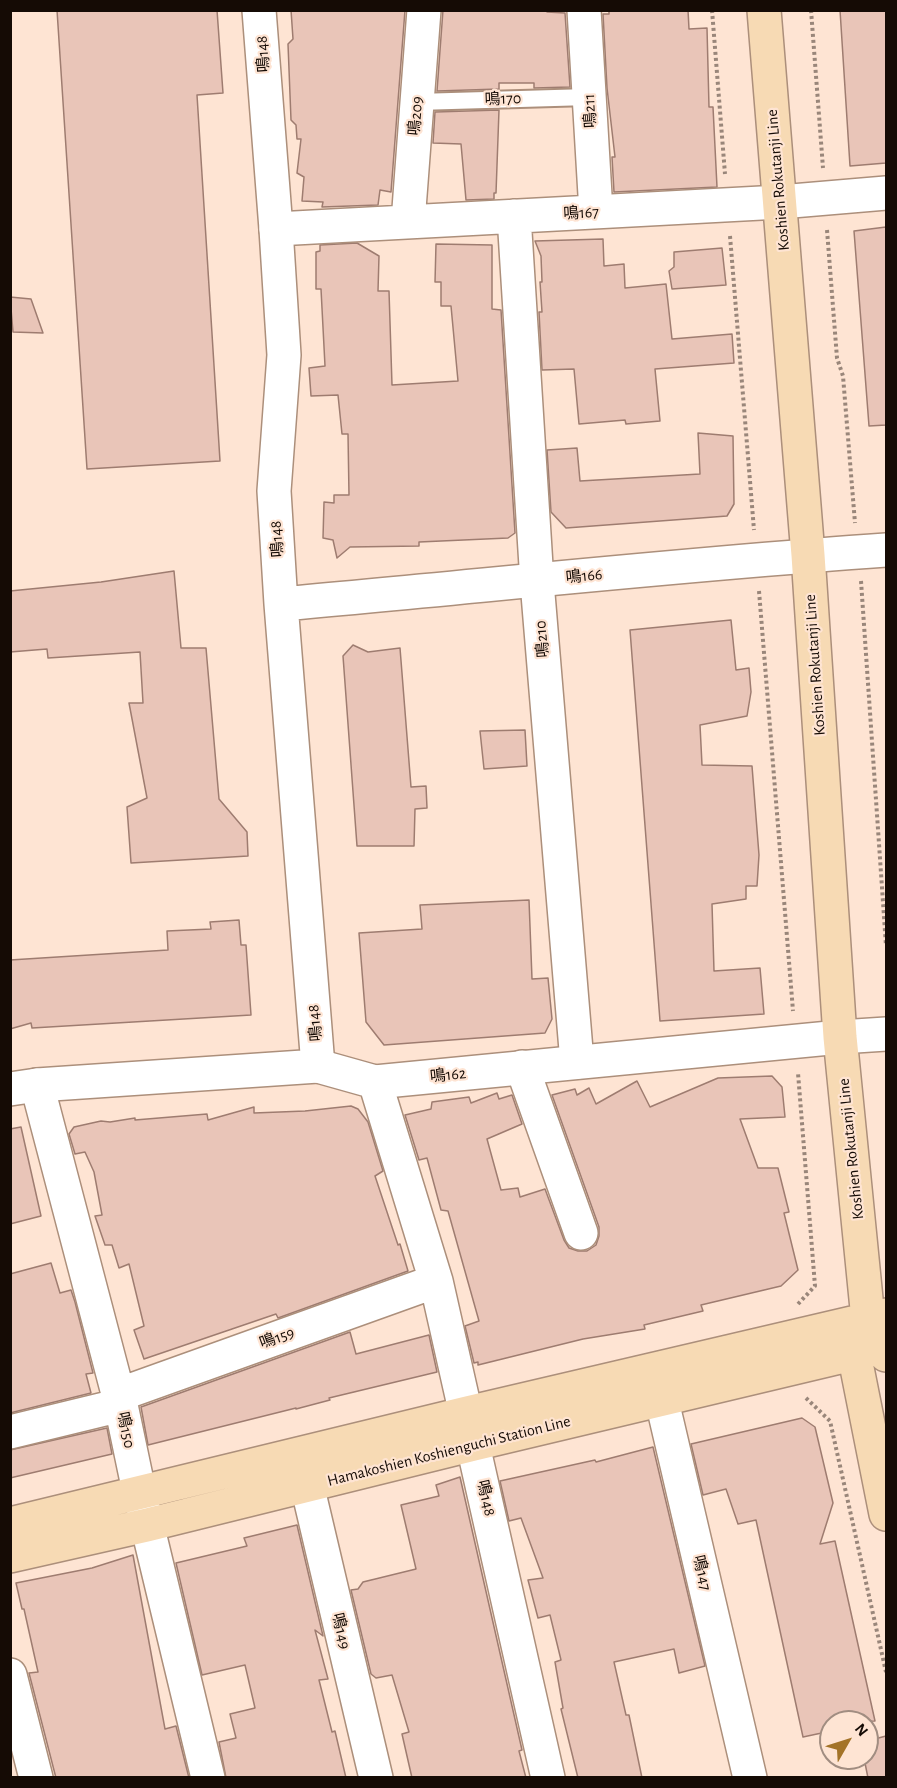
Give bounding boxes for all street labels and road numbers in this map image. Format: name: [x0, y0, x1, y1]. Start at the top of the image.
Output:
street label: 鳴148: [252, 35, 274, 73]
street label: 鳴170: [484, 89, 522, 109]
street label: 鳴211: [580, 93, 600, 129]
street label: 鳴209: [405, 96, 427, 136]
street label: Koshien Rokutanji Line: [762, 109, 794, 251]
street label: 鳴167: [563, 202, 599, 224]
street label: 鳴148: [266, 520, 288, 558]
street label: 鳴166: [565, 565, 603, 587]
street label: Koshien Rokutanji Line: [800, 594, 830, 736]
street label: 鳴210: [531, 620, 553, 658]
street label: 鳴148: [304, 1004, 326, 1042]
street label: 鳴162: [429, 1064, 467, 1086]
street label: Koshien Rokutanji Line: [834, 1078, 868, 1220]
street label: 鳴159: [257, 1323, 297, 1353]
street label: 鳴150: [113, 1410, 139, 1450]
street label: Hamakoshien Koshienguchi Station Line: [325, 1411, 573, 1491]
street label: 鳴148: [473, 1478, 499, 1518]
street label: 鳴147: [689, 1553, 715, 1593]
street label: 鳴149: [328, 1611, 354, 1651]

